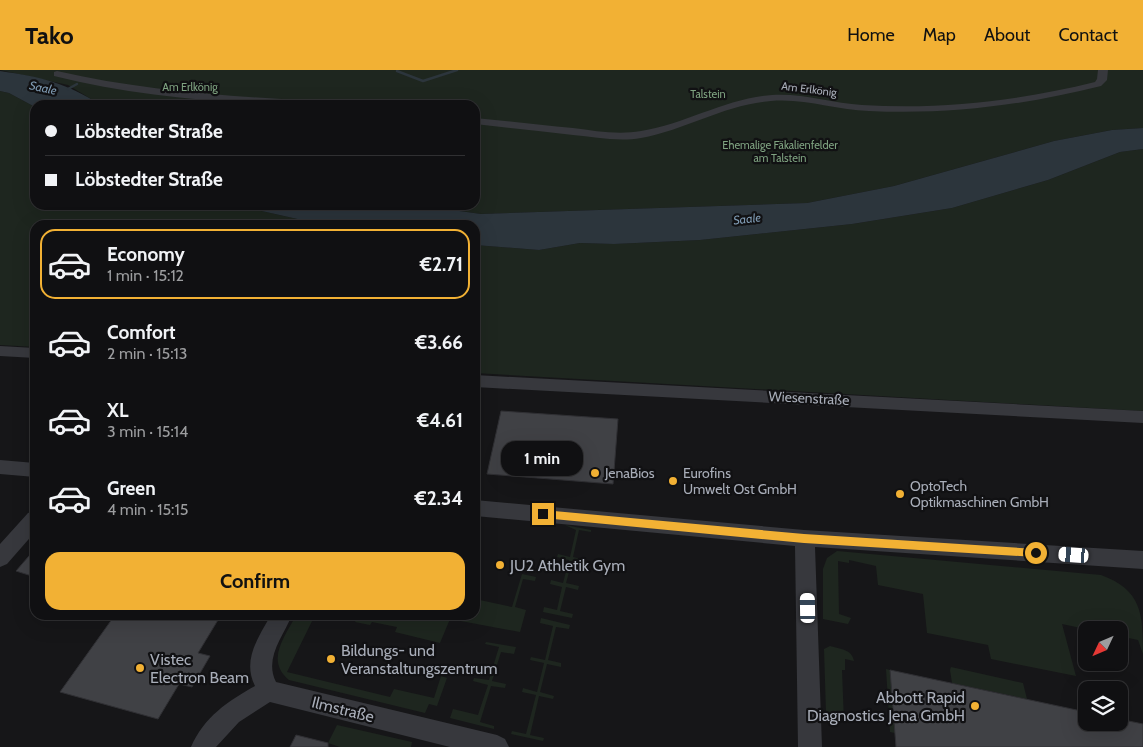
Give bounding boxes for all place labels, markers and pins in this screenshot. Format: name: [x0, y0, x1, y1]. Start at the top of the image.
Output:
place label: JenaBios: [604, 464, 655, 482]
place label: Eurofins Umwelt Ost GmbH: [683, 464, 797, 498]
marker: JenaBios: [589, 467, 601, 479]
marker: Eurofins Umwelt Ost GmbH: [667, 475, 679, 487]
place label: OptoTech Optikmaschinen GmbH: [910, 477, 1049, 511]
marker: OptoTech Optikmaschinen GmbH: [894, 488, 906, 500]
place label: JU2 Athletik Gym: [509, 556, 625, 575]
marker: JU2 Athletik Gym: [494, 559, 506, 571]
place label: Bildungs- und Veranstaltungszentrum: [341, 641, 498, 678]
place label: Vistec Electron Beam: [150, 650, 249, 687]
marker: Bildungs- und Veranstaltungszentrum: [325, 653, 337, 665]
marker: Vistec Electron Beam: [134, 662, 146, 674]
place label: Abbott Rapid Diagnostics Jena GmbH: [807, 688, 965, 725]
marker: Abbott Rapid Diagnostics Jena GmbH: [969, 700, 981, 712]

